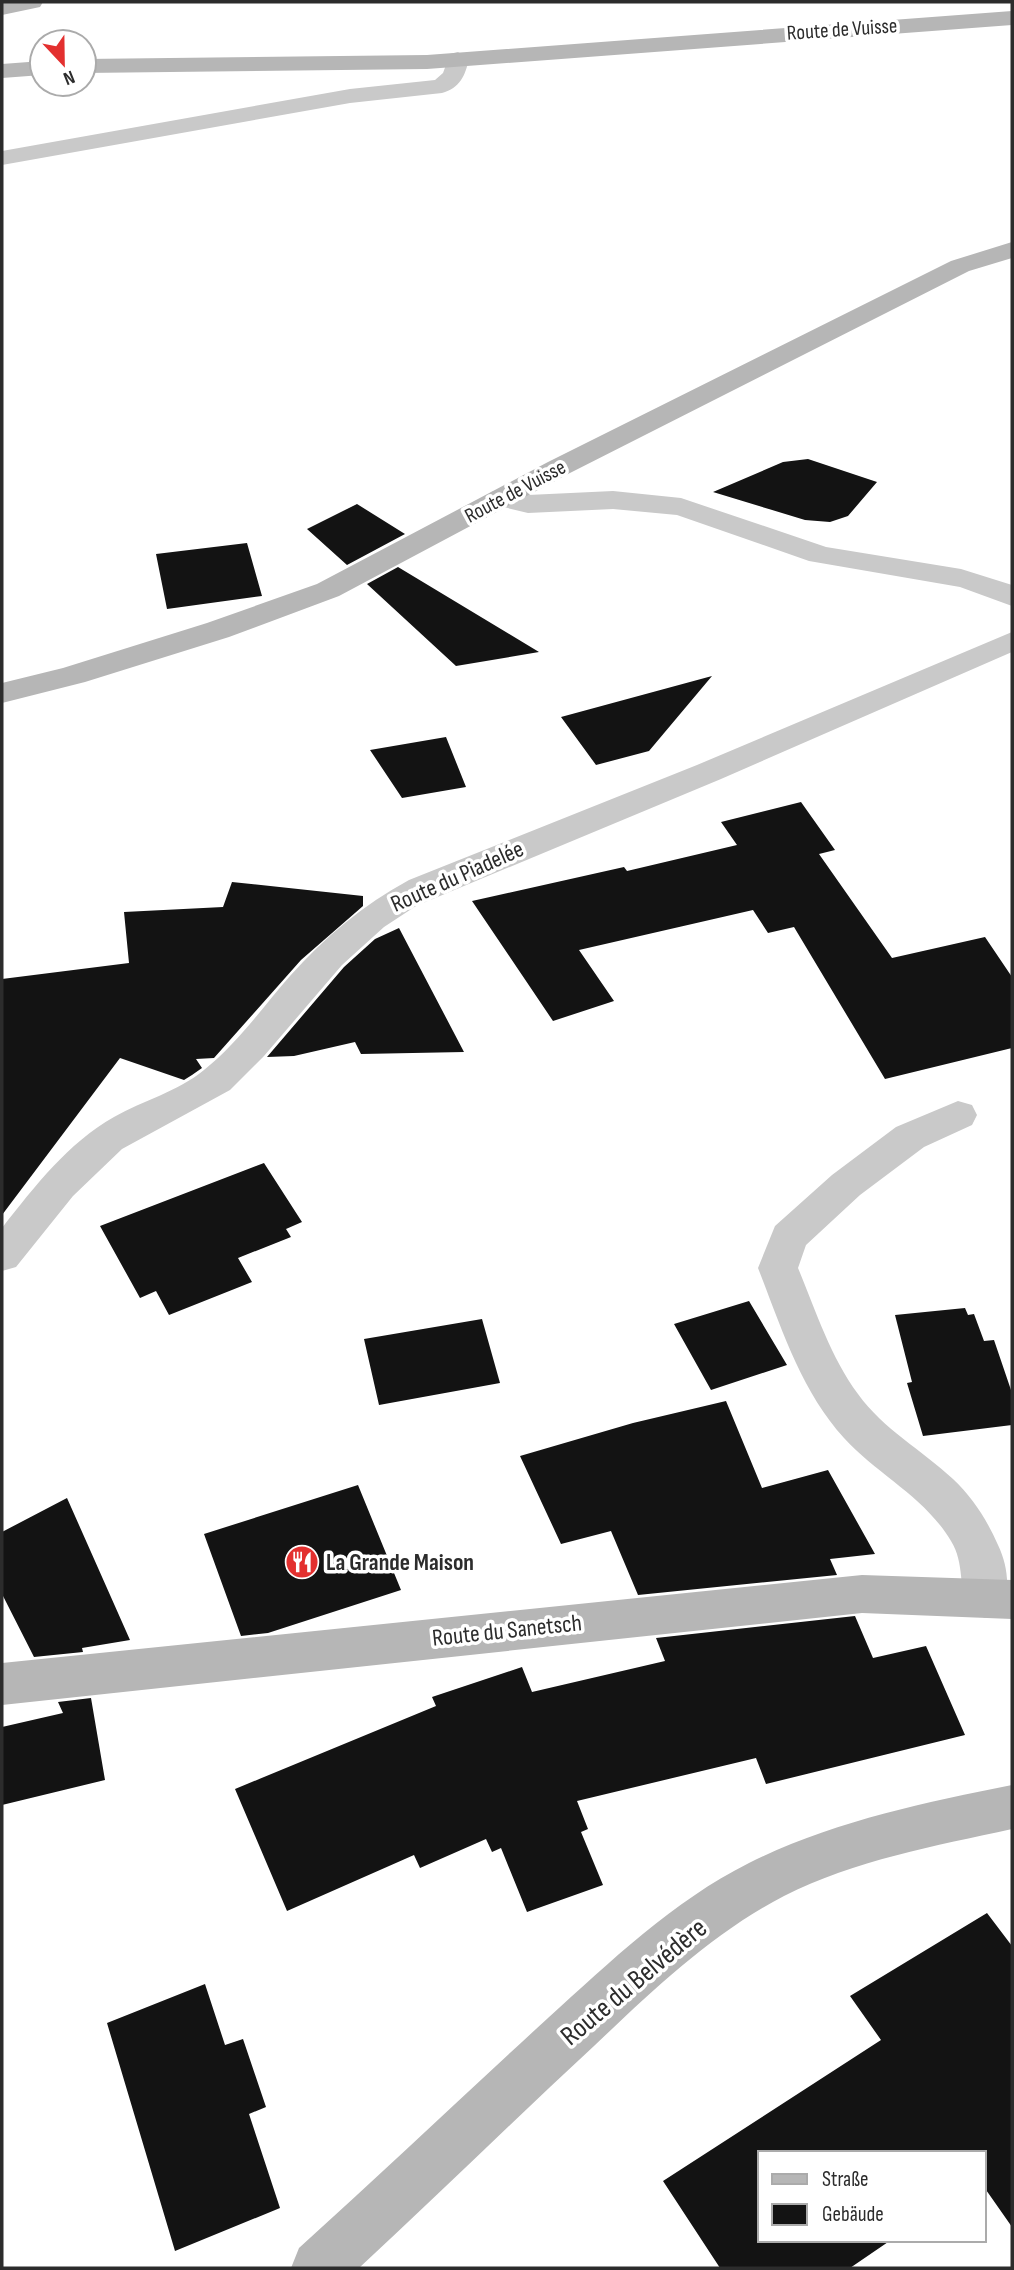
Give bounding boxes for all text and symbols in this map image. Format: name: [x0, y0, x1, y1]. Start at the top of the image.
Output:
street label: Route de Vuisse: [786, 13, 898, 46]
north arrow: [28, 28, 98, 98]
text: N: [60, 65, 78, 90]
street label: Route de Vuisse: [461, 454, 570, 528]
street label: Route du Piadelée: [386, 834, 528, 919]
restaurant icon: La Grande Maison: [283, 1543, 321, 1581]
place label: La Grande Maison: [326, 1548, 474, 1577]
street label: Route du Sanetsch: [431, 1608, 583, 1653]
street label: Route du Belvédère: [554, 1912, 714, 2053]
legend: [758, 2151, 986, 2242]
text: Straße: [822, 2167, 868, 2192]
text: Gebäude: [822, 2202, 884, 2227]

